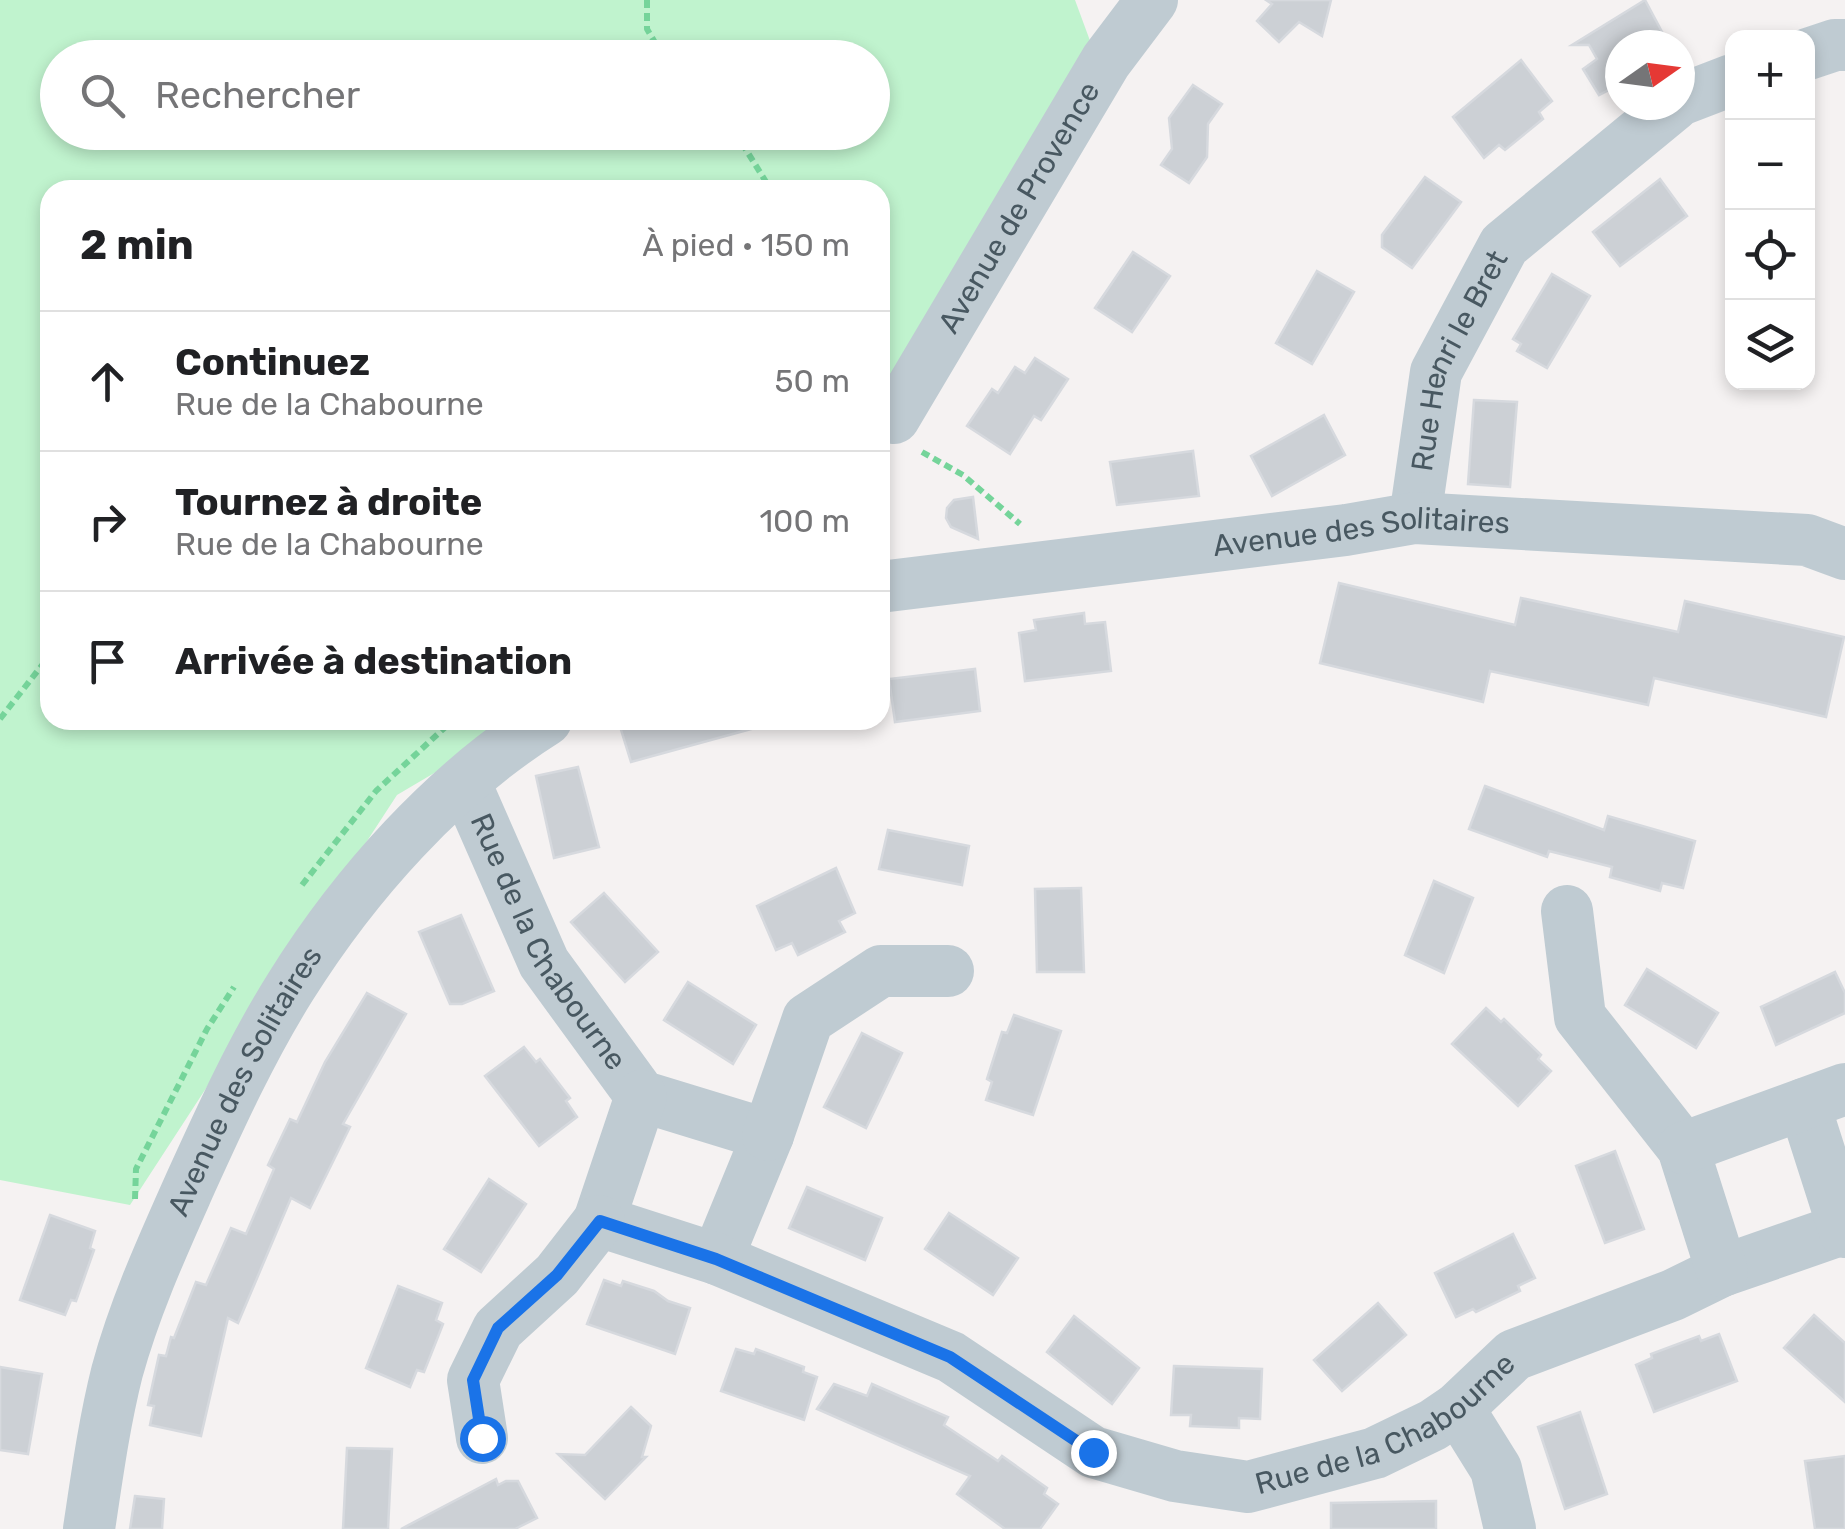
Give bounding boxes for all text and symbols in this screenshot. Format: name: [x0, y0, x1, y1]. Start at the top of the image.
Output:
north arrow: [1605, 30, 1695, 120]
map controls: [1725, 30, 1815, 390]
button: +: [1725, 30, 1815, 120]
search box: [40, 40, 890, 150]
icon: search: [75, 68, 130, 123]
text: Rechercher: [155, 72, 360, 118]
street label: Avenue de Provence: [931, 75, 1108, 339]
button: −: [1725, 120, 1815, 210]
button: locate: [1725, 210, 1815, 300]
text: 2 min: [80, 220, 194, 270]
text: À pied · 150 m: [642, 226, 850, 264]
street label: Rue Henri le Bret: [1404, 244, 1516, 474]
button: layers: [1725, 300, 1815, 390]
text: Continuez: [175, 339, 370, 385]
icon: ahead: [80, 354, 135, 409]
text: 50 m: [774, 362, 850, 400]
text: Rue de la Chabourne: [175, 385, 484, 423]
text: Tournez à droite: [175, 479, 482, 525]
icon: right: [80, 494, 135, 549]
street label: Avenue des Solitaires: [1211, 500, 1511, 564]
text: 100 m: [759, 502, 850, 540]
text: Rue de la Chabourne: [175, 525, 484, 563]
icon: arrive: [80, 634, 135, 689]
text: Arrivée à destination: [175, 638, 572, 684]
street label: Rue de la Chabourne: [463, 808, 634, 1077]
street label: Avenue des Solitaires: [160, 939, 330, 1222]
street label: Rue de la Chabourne: [1251, 1346, 1522, 1502]
route start: [460, 1416, 506, 1462]
route end: [1071, 1430, 1117, 1476]

